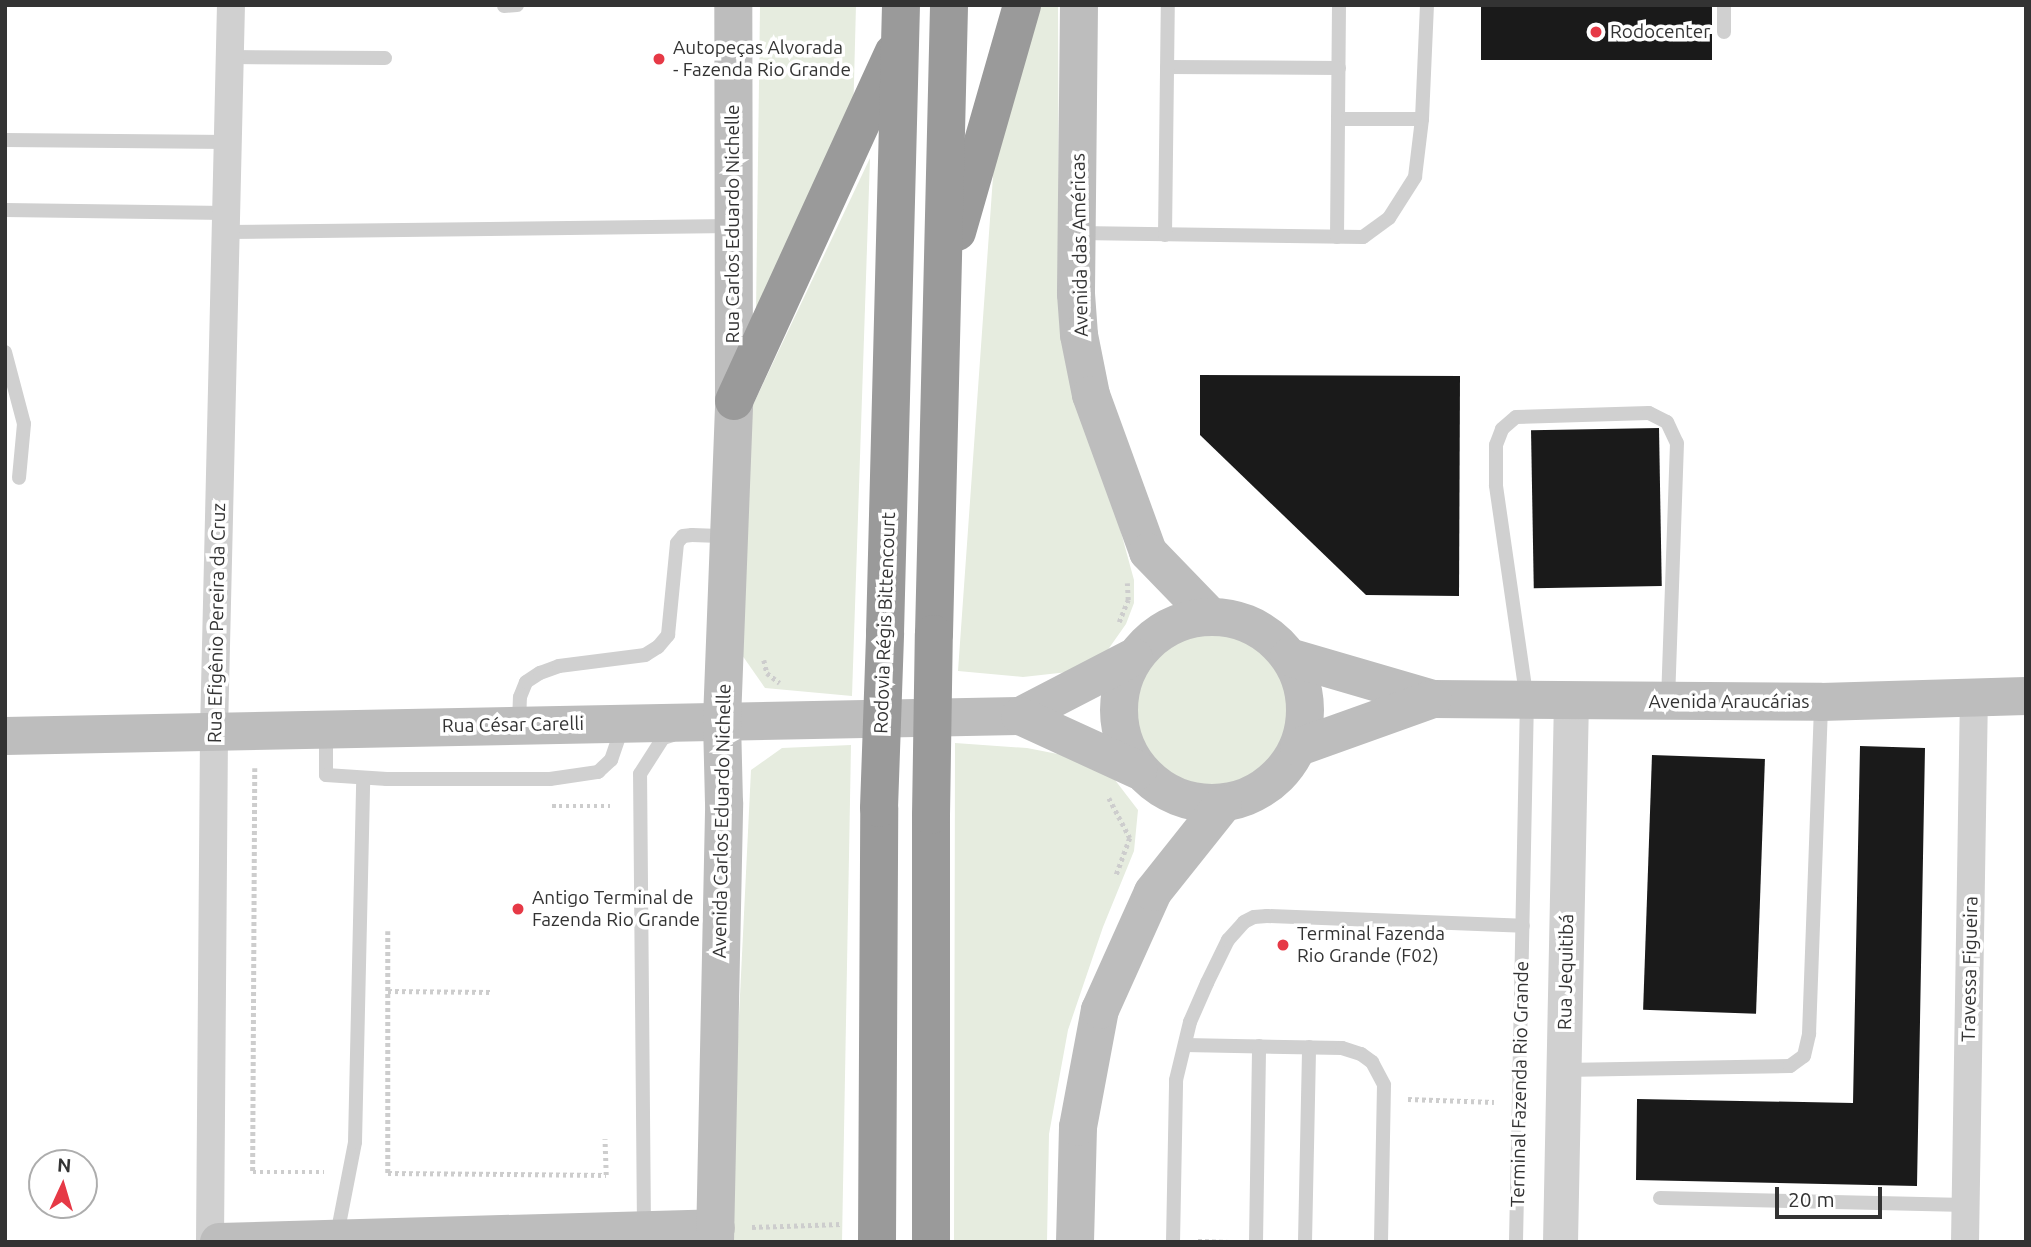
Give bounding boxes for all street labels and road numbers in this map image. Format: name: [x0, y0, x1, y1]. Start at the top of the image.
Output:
street label: Rua Carlos Eduardo Nichelle: [722, 105, 744, 343]
street label: Avenida das Américas: [1067, 153, 1093, 337]
street label: Rua Efigênio Pereira da Cruz: [204, 503, 230, 743]
street label: Rodovia Régis Bittencourt: [870, 512, 900, 734]
street label: Avenida Carlos Eduardo Nichelle: [708, 684, 736, 958]
street label: Avenida Araucárias: [1648, 691, 1810, 713]
street label: Rua César Carelli: [442, 712, 584, 738]
street label: Travessa Figueira: [1957, 896, 1983, 1042]
street label: Rua Jequitibá: [1554, 914, 1578, 1030]
street label: Terminal Fazenda Rio Grande: [1506, 961, 1534, 1207]

